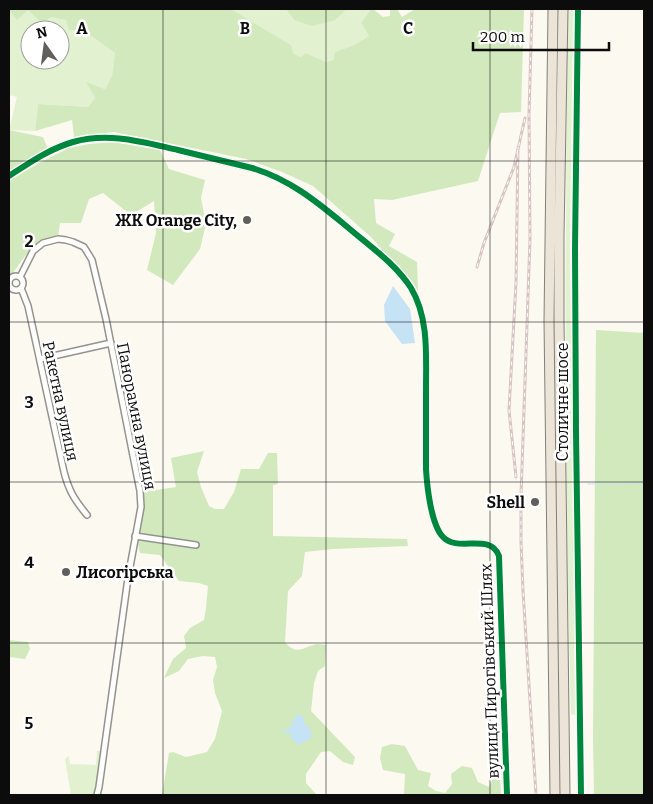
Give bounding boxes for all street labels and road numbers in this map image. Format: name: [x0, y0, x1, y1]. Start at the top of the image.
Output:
street label: Ракетна вулиця: [39, 339, 83, 463]
street label: Панорамна вулиця: [113, 341, 160, 492]
street label: Столичне шосе: [553, 343, 572, 461]
street label: вулиця Пирогівський Шлях: [476, 563, 503, 779]

